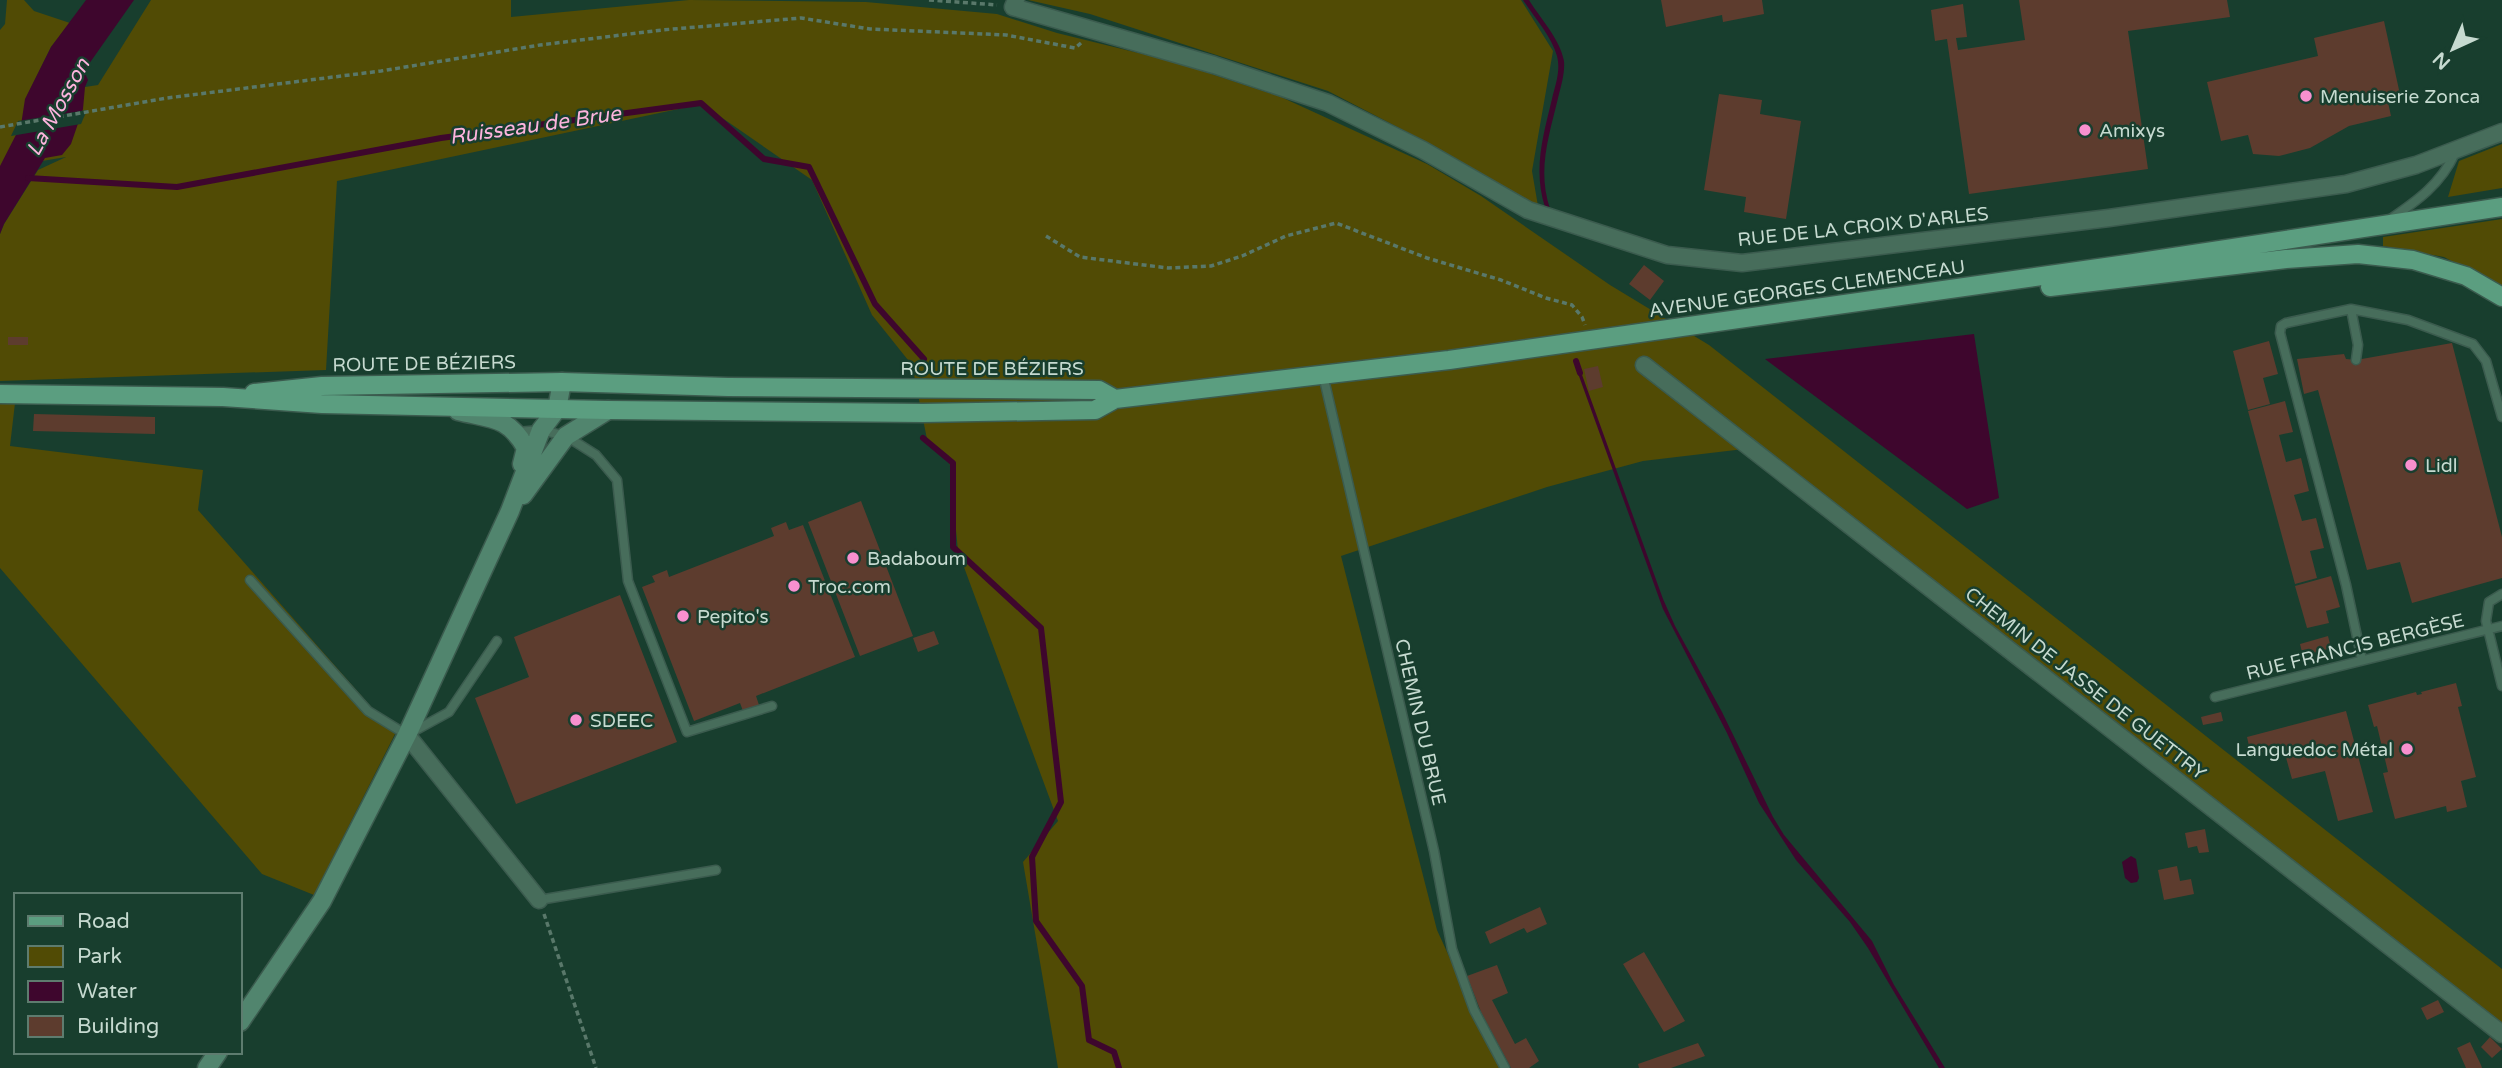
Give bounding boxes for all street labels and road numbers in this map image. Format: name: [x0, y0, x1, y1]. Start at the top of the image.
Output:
street label: RUE DE LA CROIX D'ARLES: [1737, 203, 1990, 251]
street label: AVENUE GEORGES CLEMENCEAU: [1647, 256, 1967, 322]
street label: ROUTE DE BÉZIERS: [332, 351, 516, 377]
street label: ROUTE DE BÉZIERS: [900, 358, 1084, 380]
street label: CHEMIN DE JASSE DE GUETTRY: [1961, 583, 2210, 785]
street label: RUE FRANCIS BERGÈSE: [2244, 609, 2467, 685]
street label: CHEMIN DU BRUE: [1390, 637, 1450, 808]

